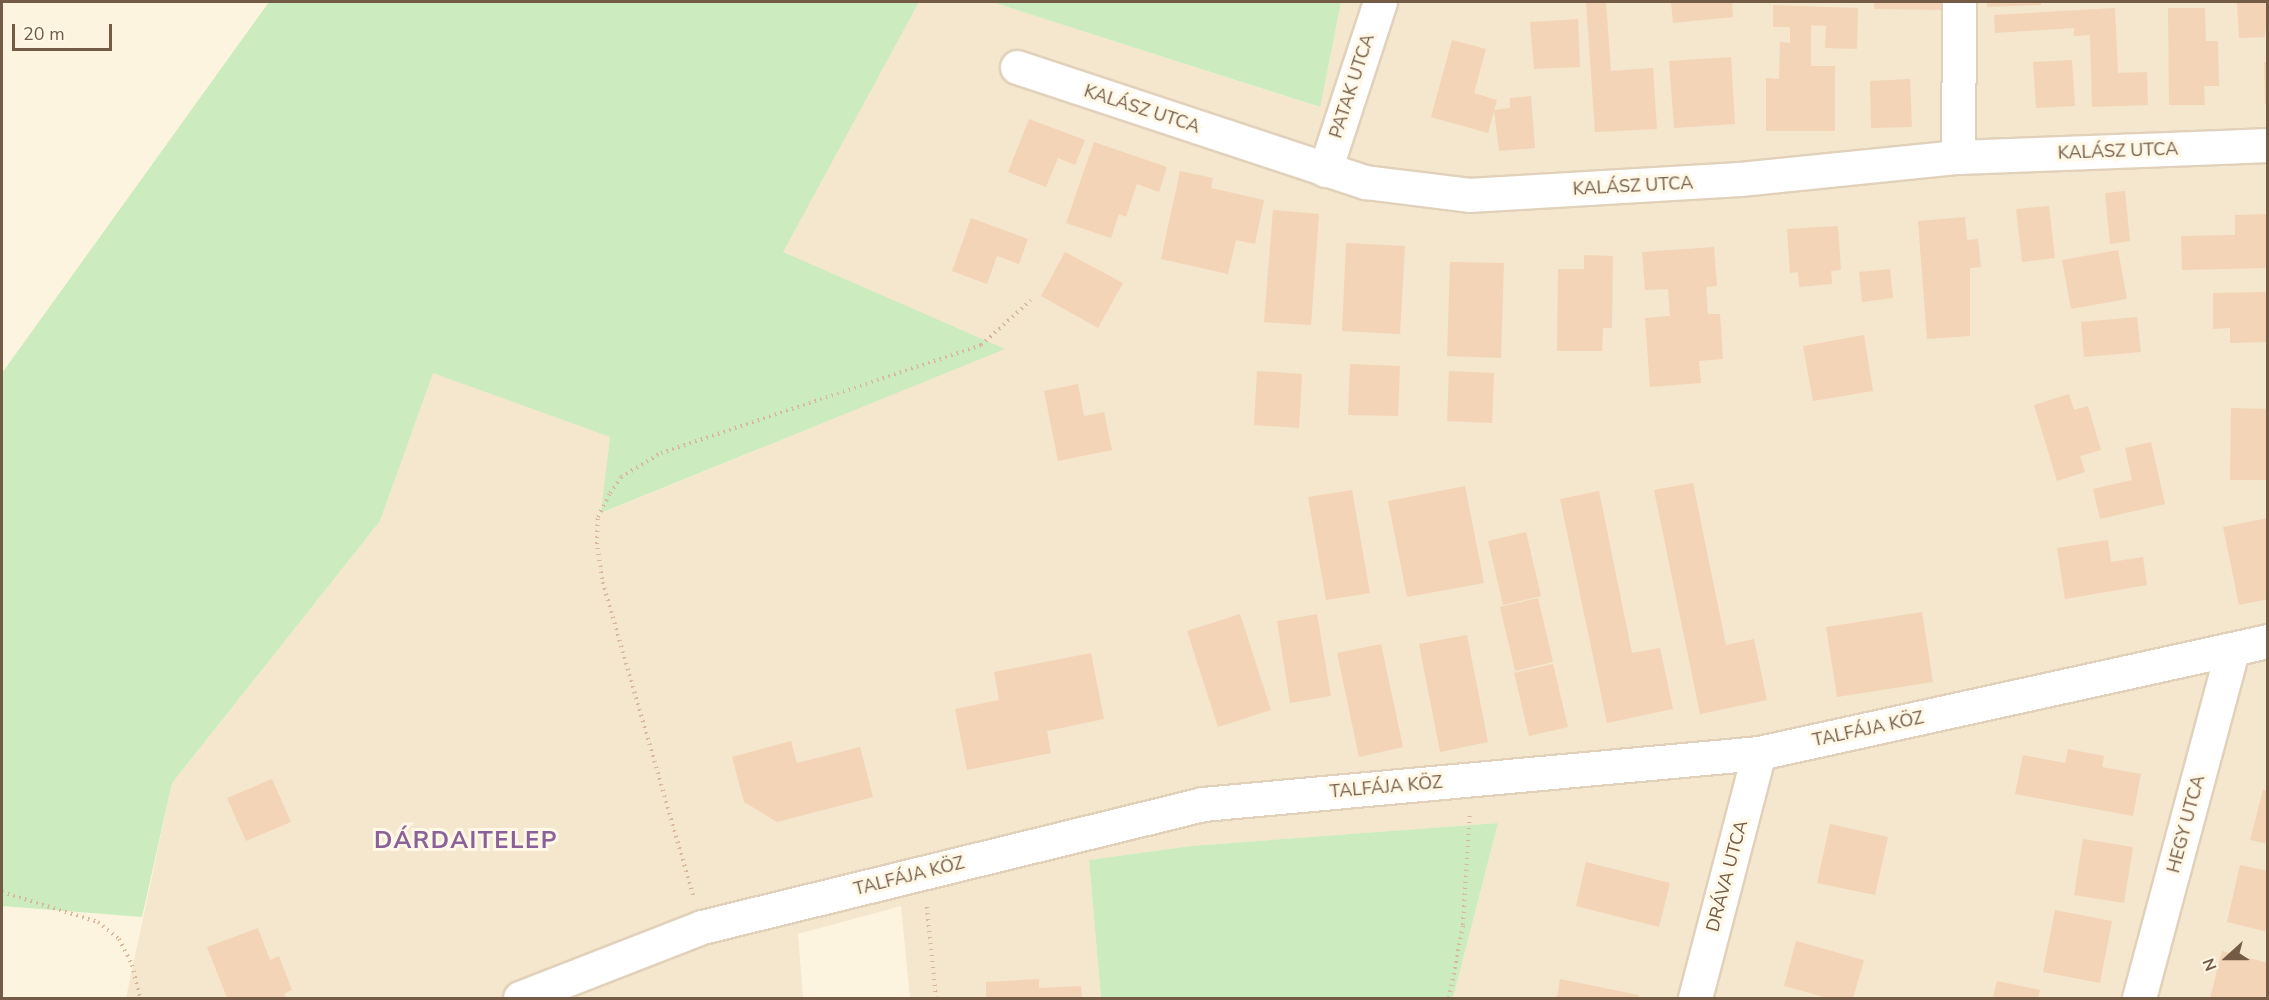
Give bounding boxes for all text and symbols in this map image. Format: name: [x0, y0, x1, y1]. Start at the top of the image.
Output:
scale bar: [15, 12, 116, 50]
text: 20 m: [23, 22, 65, 46]
street label: PATAK UTCA: [1325, 31, 1379, 141]
street label: KALÁSZ UTCA: [1081, 80, 1203, 138]
street label: KALÁSZ UTCA: [2057, 138, 2179, 164]
street label: KALÁSZ UTCA: [1572, 172, 1694, 200]
street label: TALFÁJA KÖZ: [1810, 707, 1926, 751]
street label: TALFÁJA KÖZ: [1329, 771, 1443, 803]
street label: HEGY UTCA: [2163, 773, 2209, 875]
street label: DRÁVA UTCA: [1702, 818, 1752, 934]
district label: DÁRDAITELEP: [374, 827, 558, 855]
street label: TALFÁJA KÖZ: [852, 852, 966, 900]
north arrow: [2197, 928, 2257, 988]
text: N: [2198, 955, 2223, 974]

